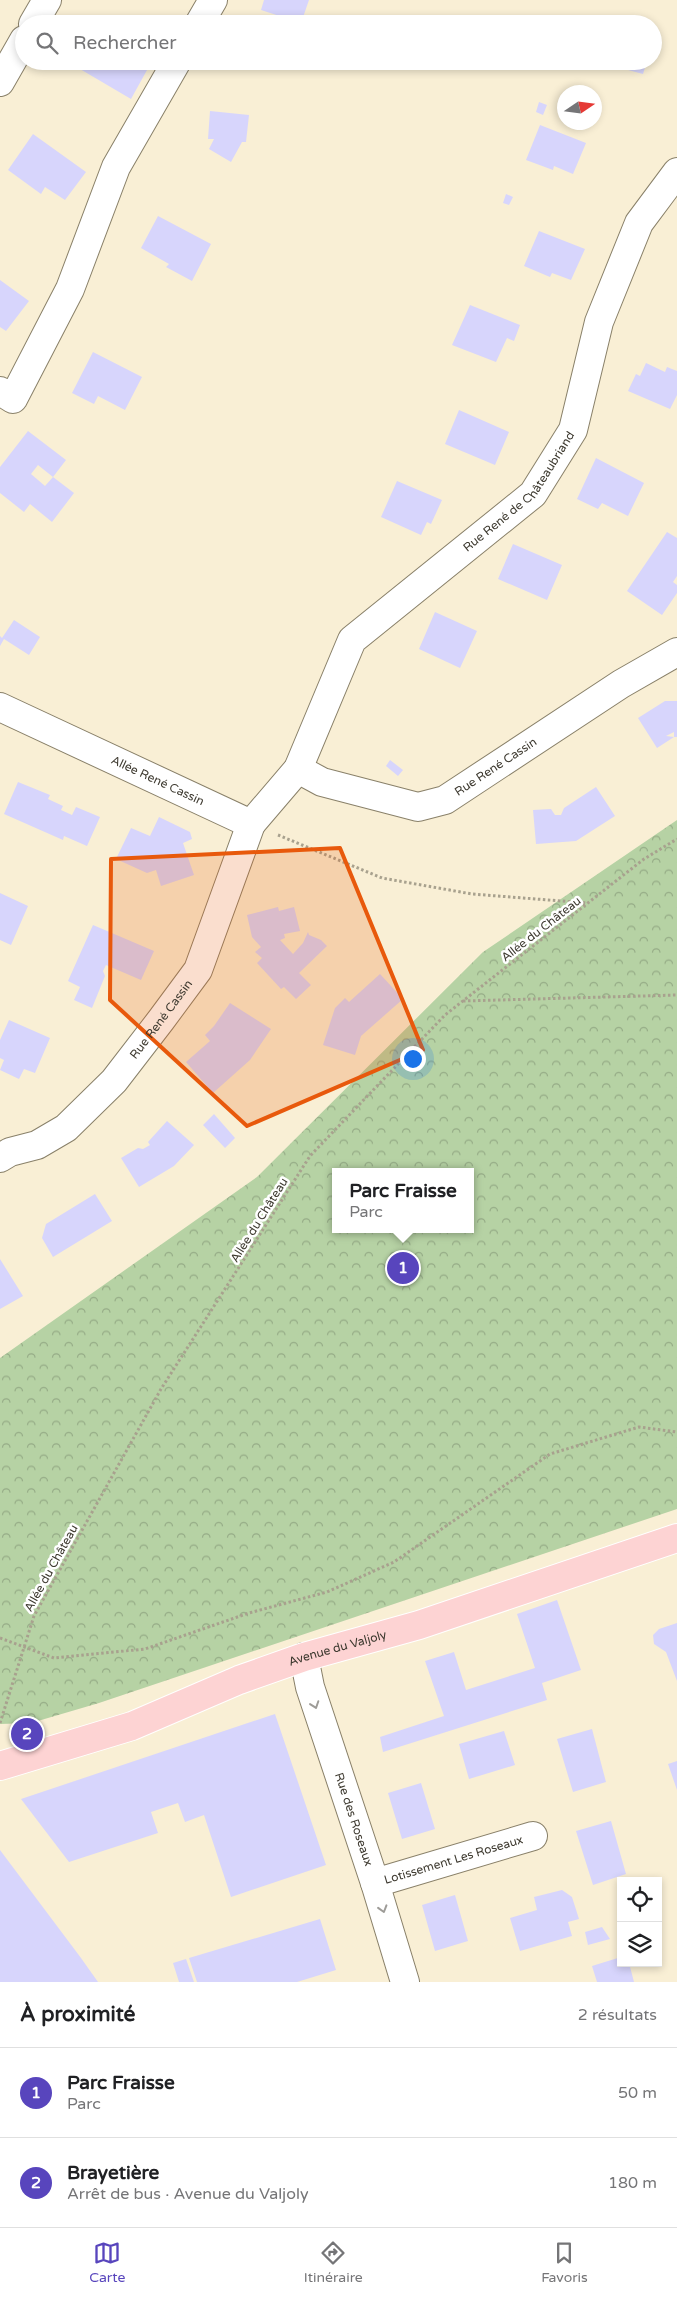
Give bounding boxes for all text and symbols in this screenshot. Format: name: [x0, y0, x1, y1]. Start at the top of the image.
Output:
search box: [15, 15, 662, 70]
icon: search: [33, 29, 61, 57]
text: Rechercher: [73, 32, 176, 54]
north arrow: [557, 85, 602, 130]
street label: Rue René de Châteaubriand: [460, 429, 577, 555]
street label: Rue René Cassin: [452, 735, 539, 799]
street label: Allée René Cassin: [109, 753, 206, 808]
street label: Allée du Château: [498, 894, 584, 964]
street label: Rue René Cassin: [127, 977, 195, 1062]
your location: [400, 1046, 426, 1072]
popup: [332, 1168, 474, 1233]
street label: Allée du Château: [227, 1175, 291, 1265]
text: Parc Fraisse: [349, 1180, 457, 1202]
text: Parc: [349, 1202, 383, 1222]
pin: 1: [387, 1249, 419, 1287]
street label: Allée du Château: [21, 1522, 81, 1614]
street label: Avenue du Valjoly: [287, 1627, 389, 1669]
one-way arrow: [310, 1700, 320, 1708]
pin: 2: [11, 1715, 43, 1753]
street label: Rue des Roseaux: [332, 1771, 376, 1868]
street label: Lotissement Les Roseaux: [382, 1832, 525, 1887]
map controls: [617, 1877, 662, 1967]
button: locate: [617, 1877, 662, 1922]
one-way arrow: [377, 1904, 387, 1912]
button: layers: [617, 1922, 662, 1967]
text: À proximité: [20, 2002, 135, 2027]
text: 2 résultats: [578, 2005, 657, 2025]
text: Parc Fraisse: [67, 2072, 175, 2094]
text: 1: [31, 2083, 41, 2103]
text: 50 m: [618, 2083, 657, 2103]
text: Parc: [67, 2094, 101, 2114]
text: Brayetière: [67, 2162, 159, 2184]
text: 2: [31, 2173, 41, 2193]
text: 180 m: [608, 2173, 657, 2193]
text: Arrêt de bus · Avenue du Valjoly: [67, 2184, 309, 2204]
tab: Carte: [89, 2239, 125, 2286]
tab: Itinéraire: [304, 2239, 363, 2286]
tab: Favoris: [541, 2239, 588, 2286]

